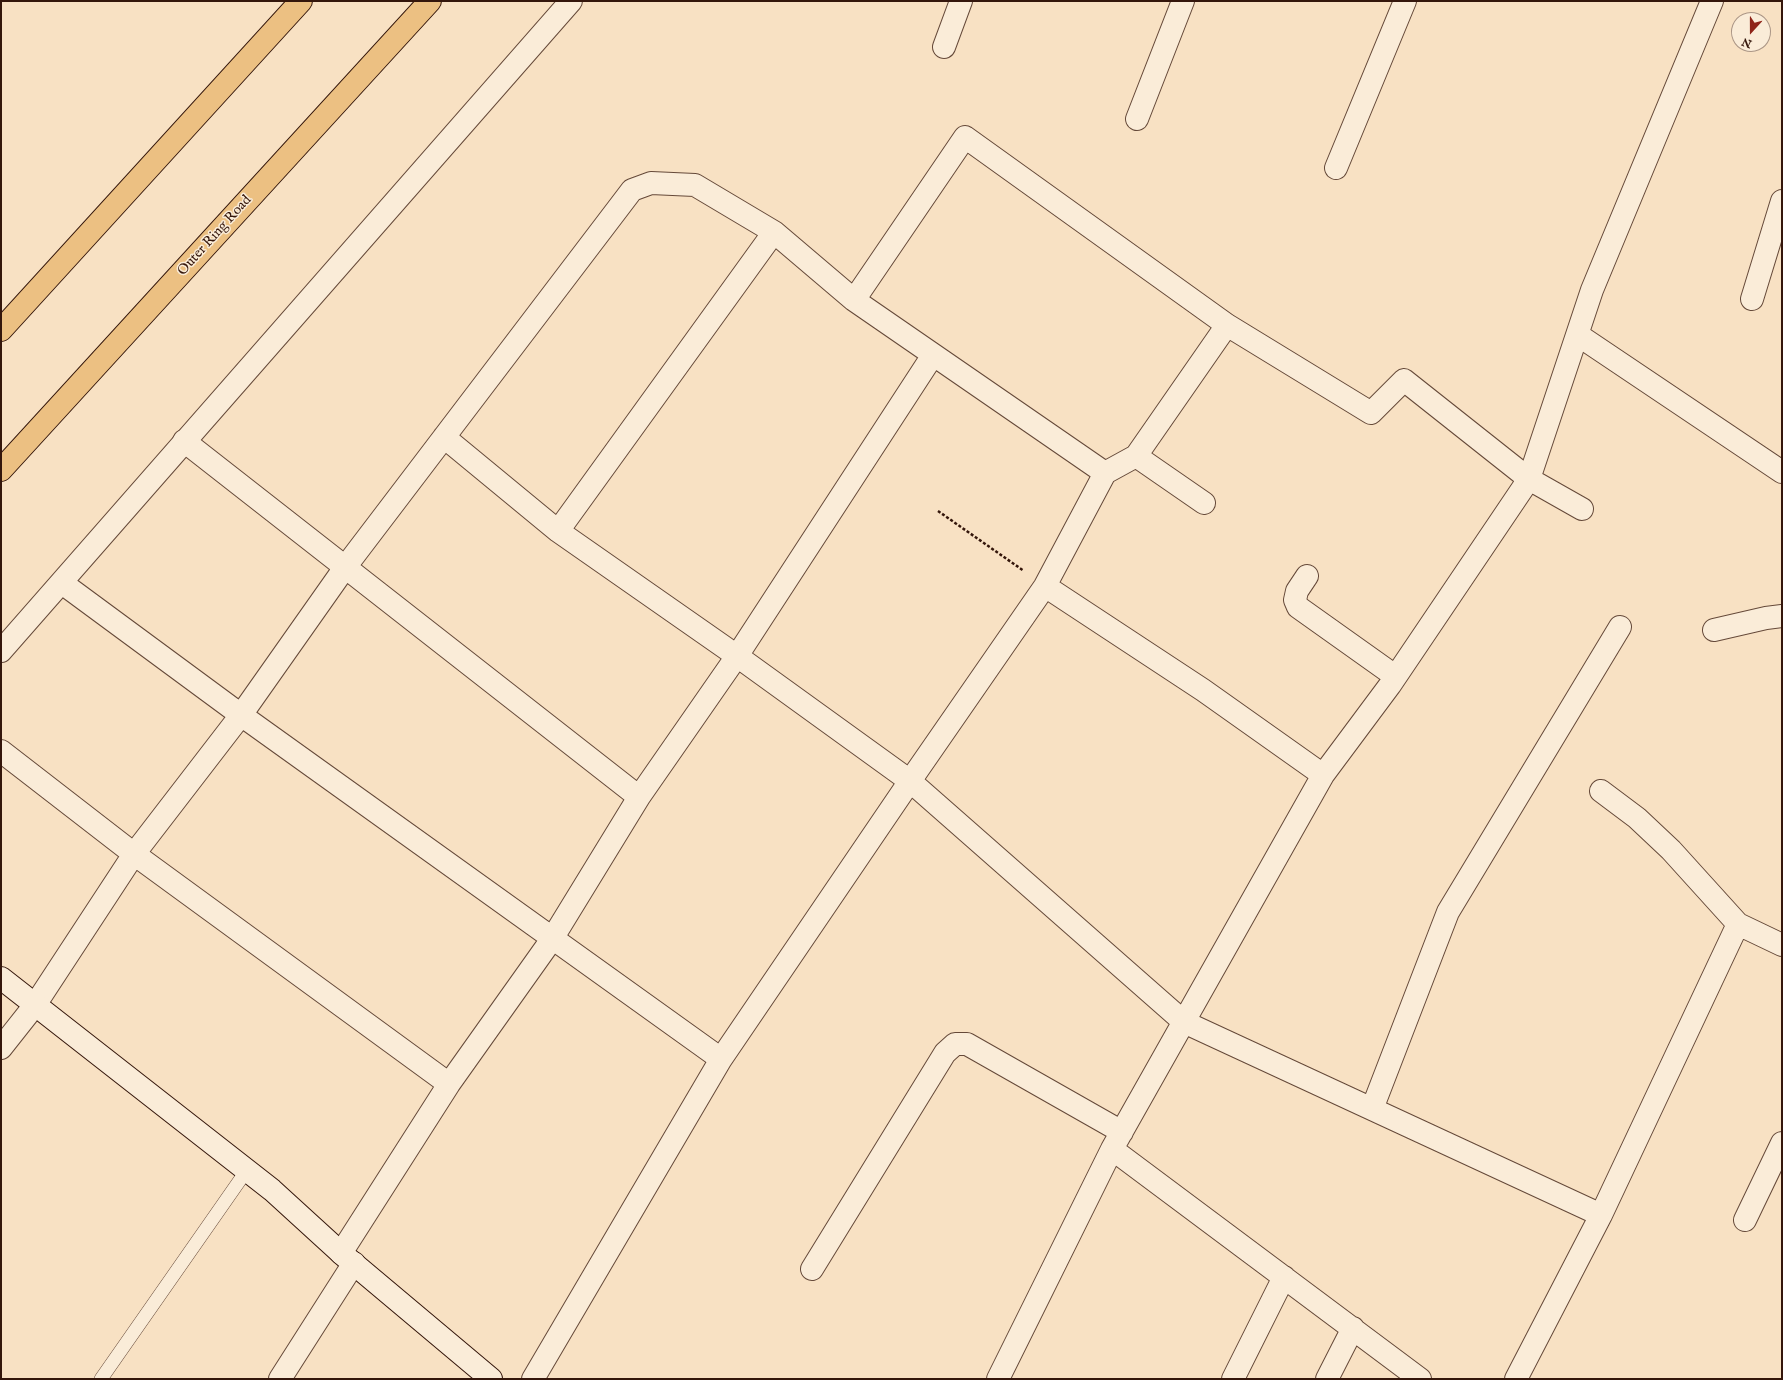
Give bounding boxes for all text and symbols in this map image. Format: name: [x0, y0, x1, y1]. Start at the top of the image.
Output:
north arrow: [1731, 12, 1771, 52]
text: N: [1740, 34, 1754, 51]
street label: Outer Ring Road: [175, 192, 255, 280]

